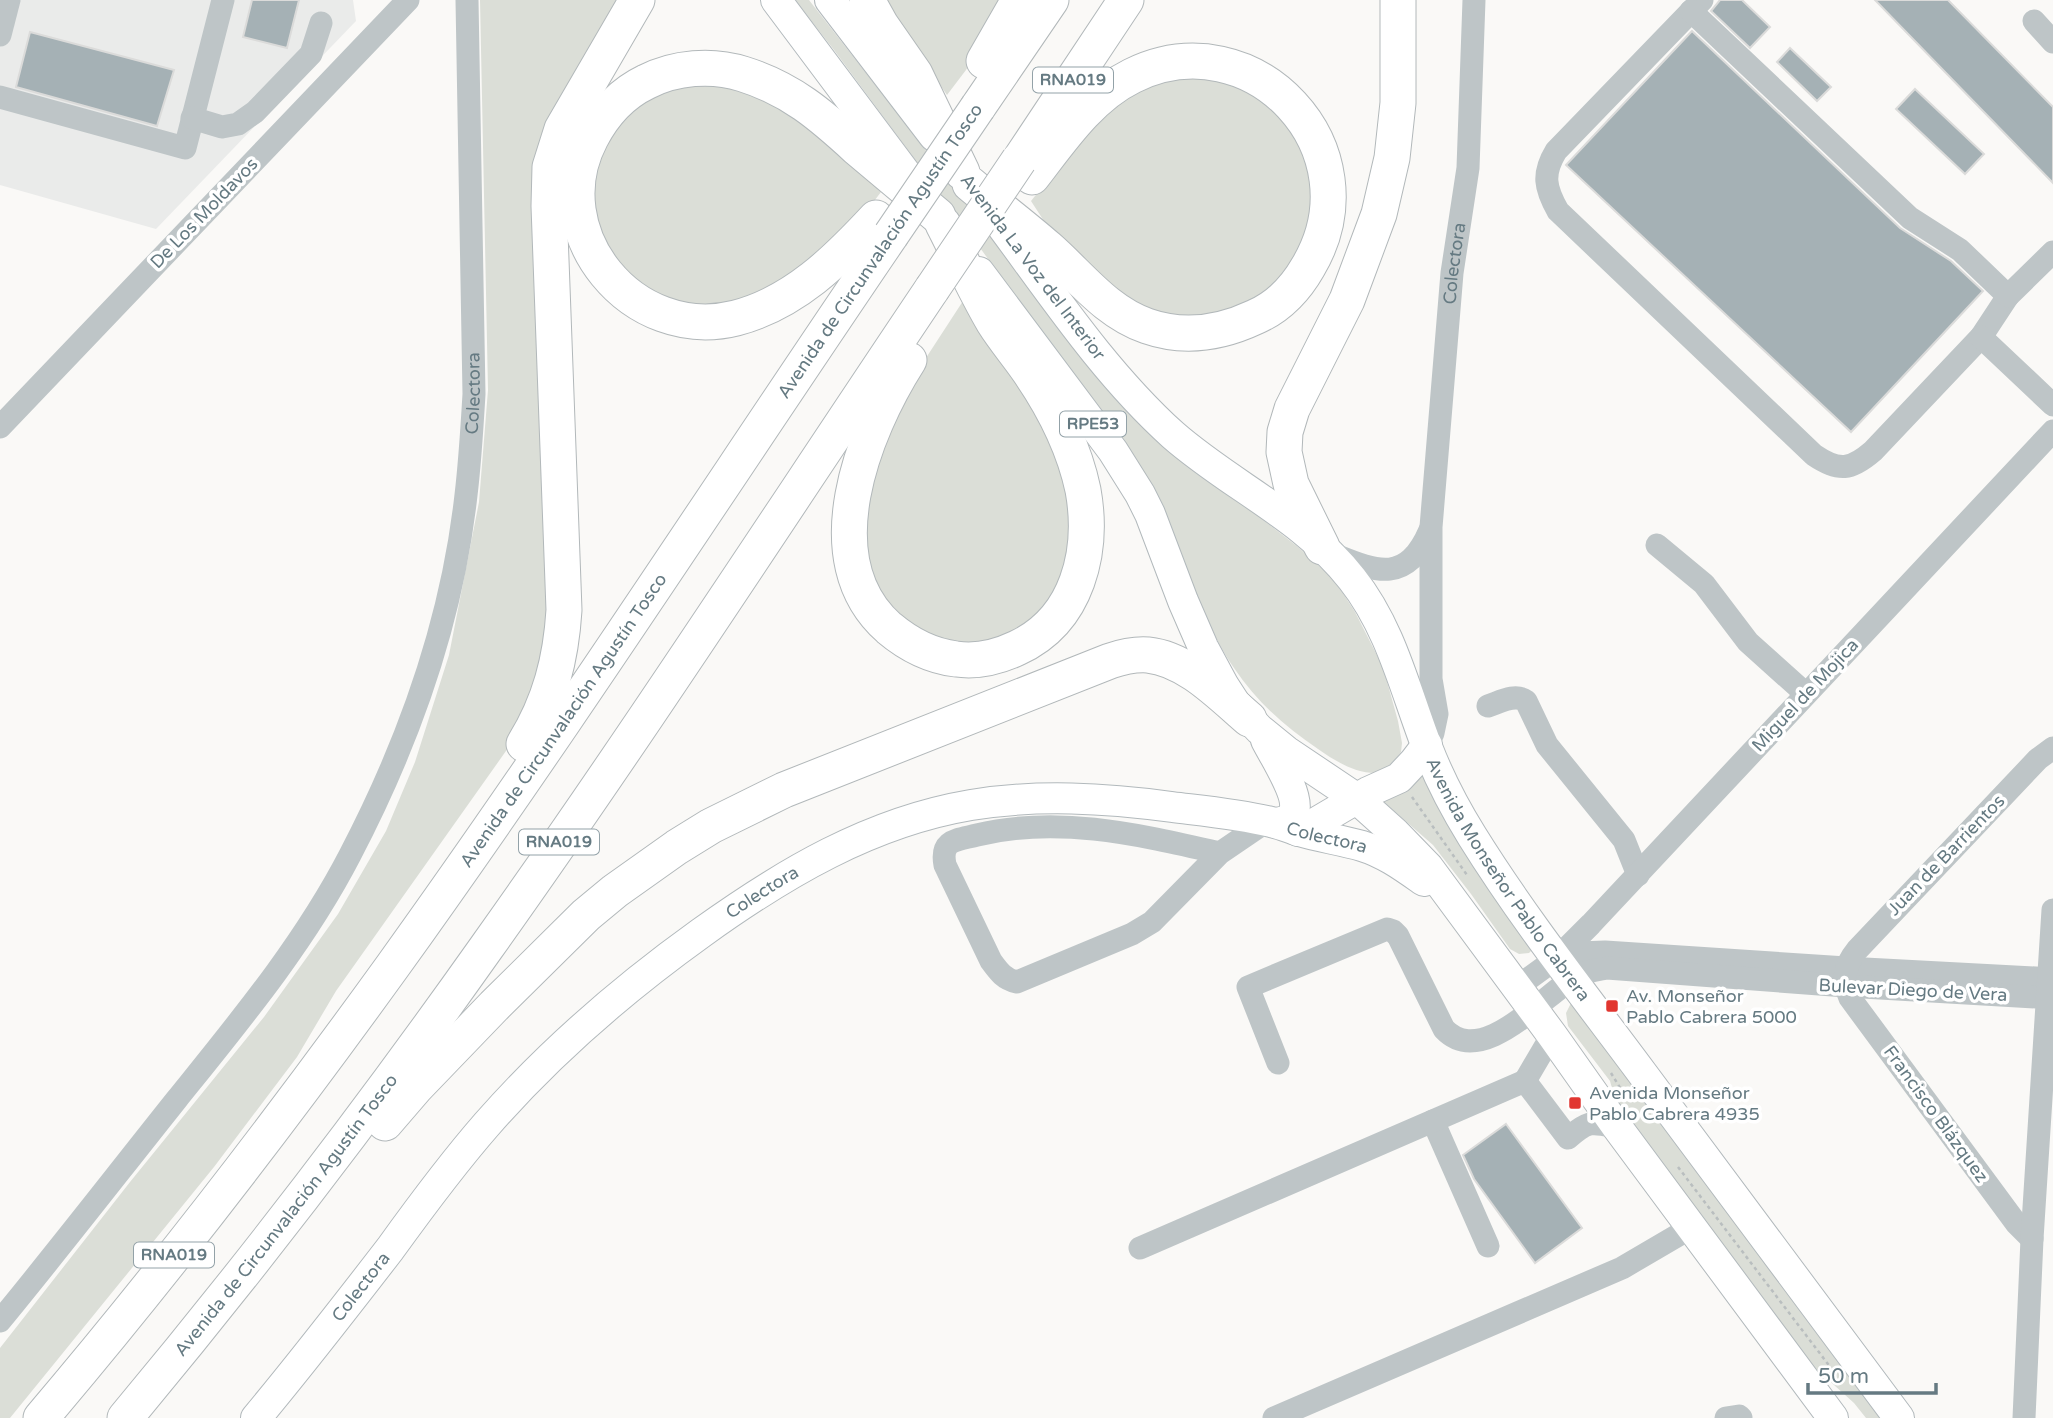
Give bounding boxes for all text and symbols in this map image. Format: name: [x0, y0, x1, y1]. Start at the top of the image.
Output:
road number: RNA019: [1033, 68, 1113, 92]
street label: Avenida de Circunvalación Agustín Tosco: [773, 99, 987, 403]
street label: De Los Moldavos: [146, 153, 262, 273]
street label: Avenida La Voz del Interior: [956, 169, 1110, 365]
street label: Colectora: [1438, 221, 1471, 305]
street label: Colectora: [461, 352, 485, 435]
road number: RPE53: [1060, 412, 1126, 436]
street label: Avenida de Circunvalación Agustín Tosco: [455, 569, 671, 872]
street label: Miguel de Mojica: [1747, 634, 1863, 756]
street label: Avenida Monseñor Pablo Cabrera: [1422, 754, 1595, 1006]
street label: Juan de Barrientos: [1883, 790, 2009, 920]
street label: Colectora: [1283, 817, 1370, 858]
road number: RNA019: [519, 830, 599, 855]
street label: Colectora: [721, 861, 803, 923]
street label: Bulevar Diego de Vera: [1818, 974, 2008, 1006]
place label: Av. Monseñor Pablo Cabrera 5000: [1626, 985, 1797, 1028]
marker: Av. Monseñor Pablo Cabrera 5000: [1604, 998, 1620, 1014]
street label: Francisco Blázquez: [1879, 1041, 1993, 1187]
street label: Avenida de Circunvalación Agustín Tosco: [170, 1070, 402, 1361]
place label: Avenida Monseñor Pablo Cabrera 4935: [1589, 1082, 1760, 1125]
marker: Avenida Monseñor Pablo Cabrera 4935: [1567, 1095, 1583, 1111]
road number: RNA019: [134, 1242, 214, 1268]
street label: Colectora: [327, 1247, 395, 1326]
scale bar: [1808, 1352, 1936, 1396]
text: 50 m: [1818, 1364, 1869, 1389]

